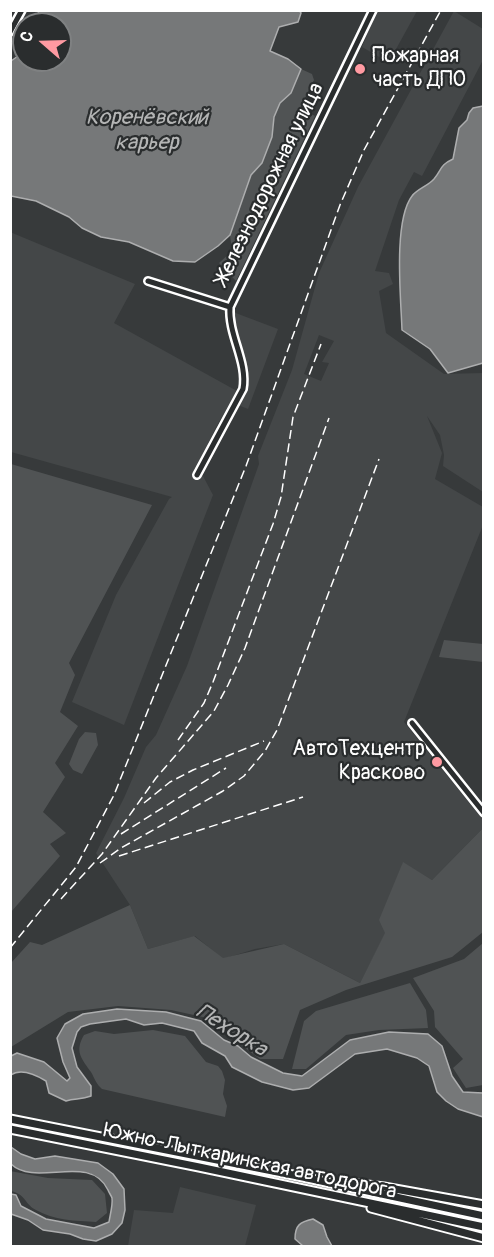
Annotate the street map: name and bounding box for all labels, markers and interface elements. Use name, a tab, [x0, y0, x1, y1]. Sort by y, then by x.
north arrow	[12, 12, 72, 72]
text: С	[16, 28, 38, 45]
place label: Пожарная часть ДПО	[372, 44, 466, 94]
marker: Пожарная часть ДПО	[353, 62, 367, 76]
street label: Железнодорожная улица	[210, 79, 330, 289]
water label: Коренёвский карьер	[86, 105, 208, 156]
place label: АвтоТехцентр Красково	[292, 737, 425, 787]
marker: АвтоТехцентр Красково	[430, 755, 444, 769]
water label: Пехорка	[191, 999, 271, 1063]
street label: Южно-Лыткаринская автодорога	[101, 1119, 399, 1205]

